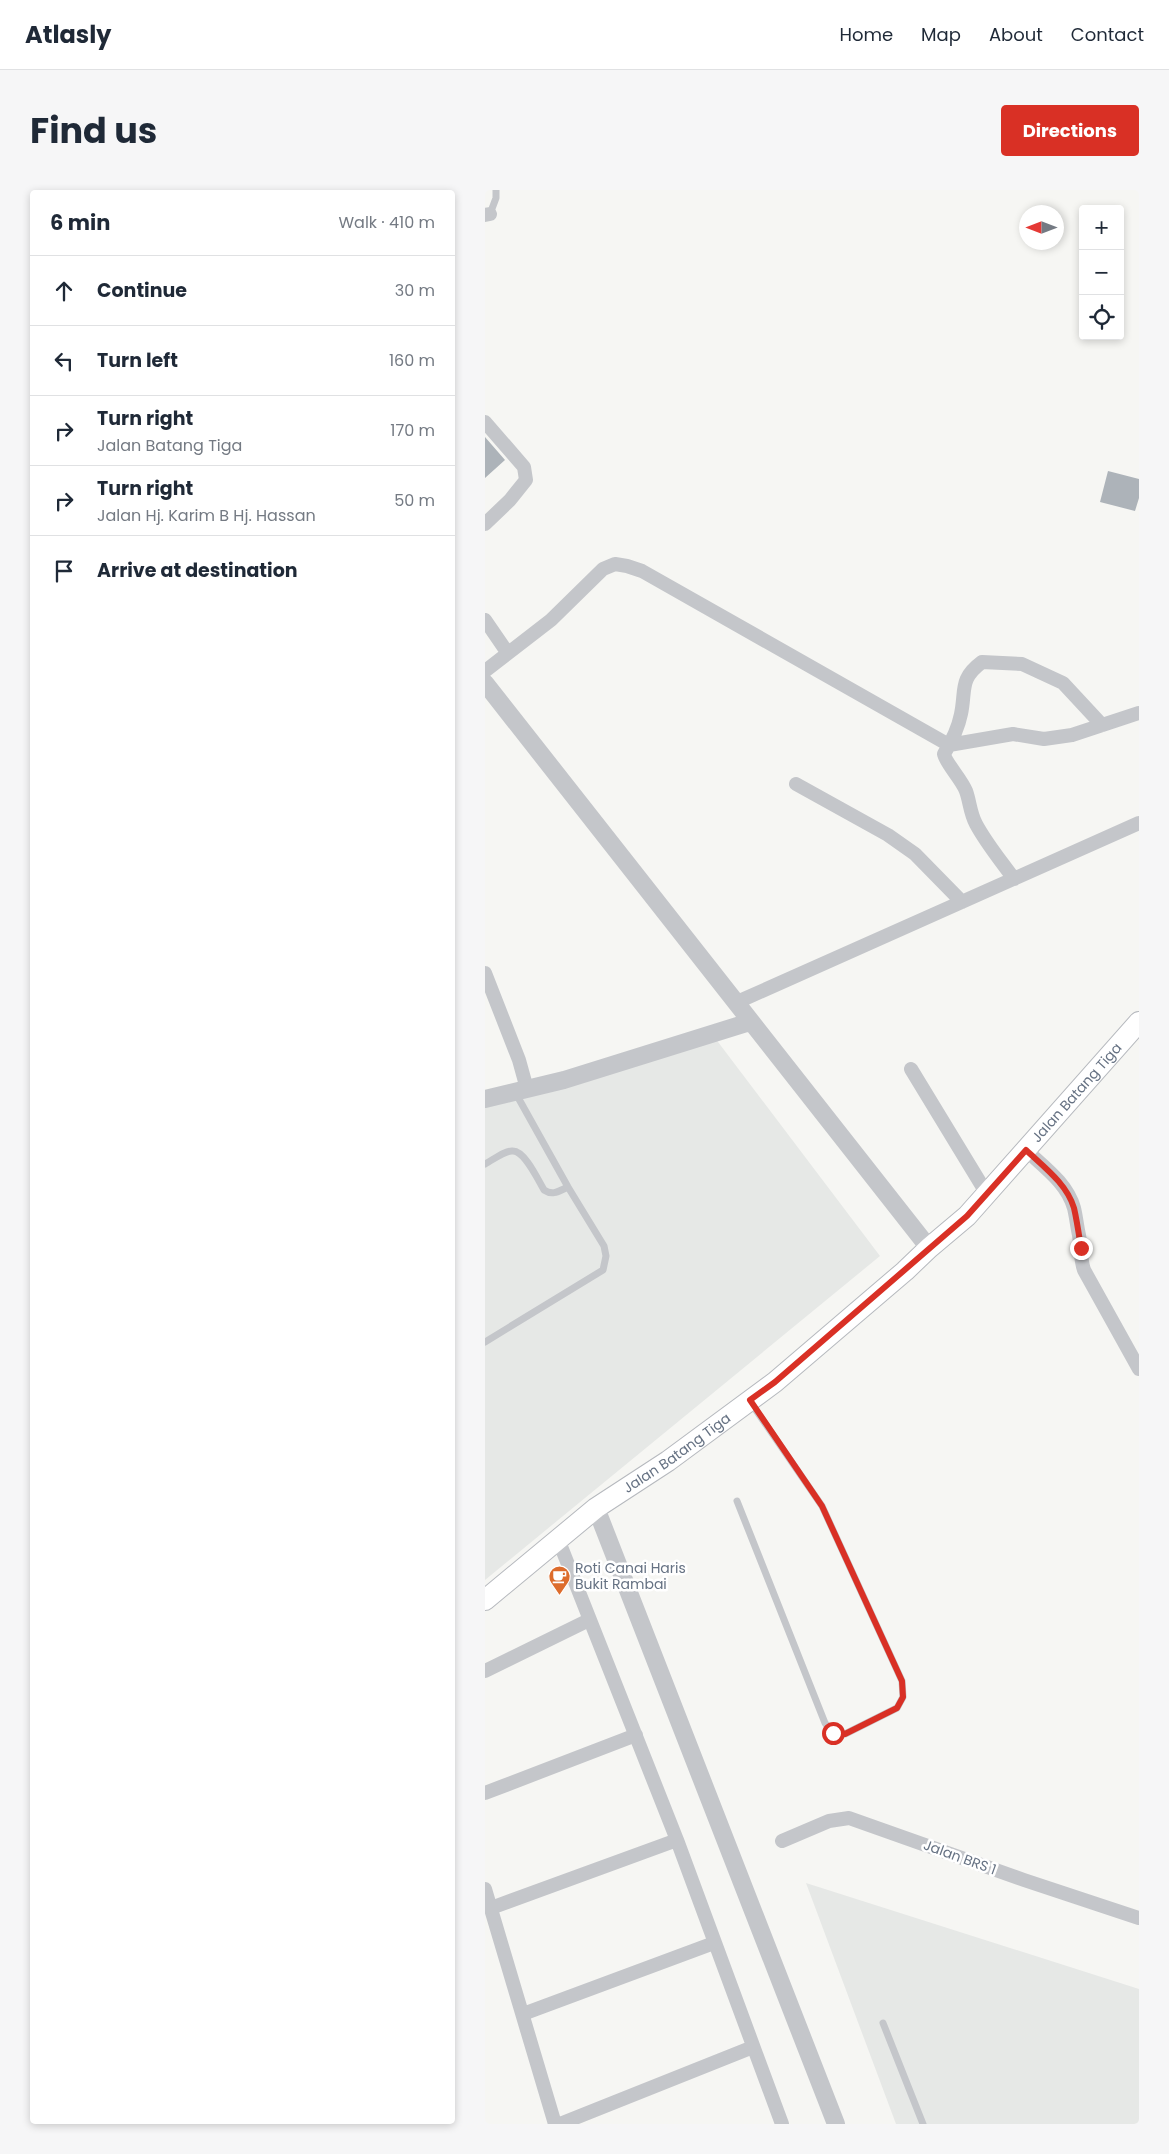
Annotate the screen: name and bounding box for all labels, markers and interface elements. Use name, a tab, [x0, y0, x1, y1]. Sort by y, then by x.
text: Atlasly	[25, 18, 111, 51]
text: Home	[839, 22, 893, 47]
text: Map	[921, 22, 961, 47]
text: About	[989, 22, 1043, 47]
text: Contact	[1071, 22, 1144, 47]
button: Directions	[1001, 105, 1139, 156]
text: Find us	[30, 106, 157, 155]
north arrow	[1019, 205, 1064, 250]
map controls	[1079, 205, 1124, 340]
button: +	[1079, 205, 1124, 250]
text: 6 min	[50, 208, 110, 237]
text: Walk · 410 m	[338, 211, 435, 234]
button: −	[1079, 250, 1124, 295]
icon: ahead	[50, 277, 78, 305]
text: Continue	[97, 277, 187, 304]
text: 30 m	[395, 279, 435, 302]
button: locate	[1079, 295, 1124, 340]
icon: left	[50, 347, 78, 375]
text: Turn left	[97, 347, 178, 374]
text: 160 m	[389, 349, 435, 372]
text: Turn right	[97, 405, 193, 432]
icon: right	[50, 417, 78, 445]
text: 170 m	[390, 419, 435, 442]
text: Jalan Batang Tiga	[97, 434, 242, 457]
text: Turn right	[97, 475, 193, 502]
icon: right	[50, 487, 78, 515]
text: 50 m	[394, 489, 435, 512]
text: Jalan Hj. Karim B Hj. Hassan	[97, 504, 316, 527]
icon: arrive	[50, 557, 78, 585]
text: Arrive at destination	[97, 557, 298, 584]
street label: Jalan Batang Tiga	[1027, 1038, 1126, 1147]
route end	[1070, 1237, 1093, 1260]
street label: Jalan Batang Tiga	[619, 1408, 735, 1498]
place label: Roti Canai Haris Bukit Rambai	[575, 1558, 686, 1594]
cafe icon: Roti Canai Haris Bukit Rambai	[547, 1564, 571, 1595]
route start	[822, 1722, 845, 1745]
street label: Jalan BRS 1	[921, 1835, 999, 1879]

